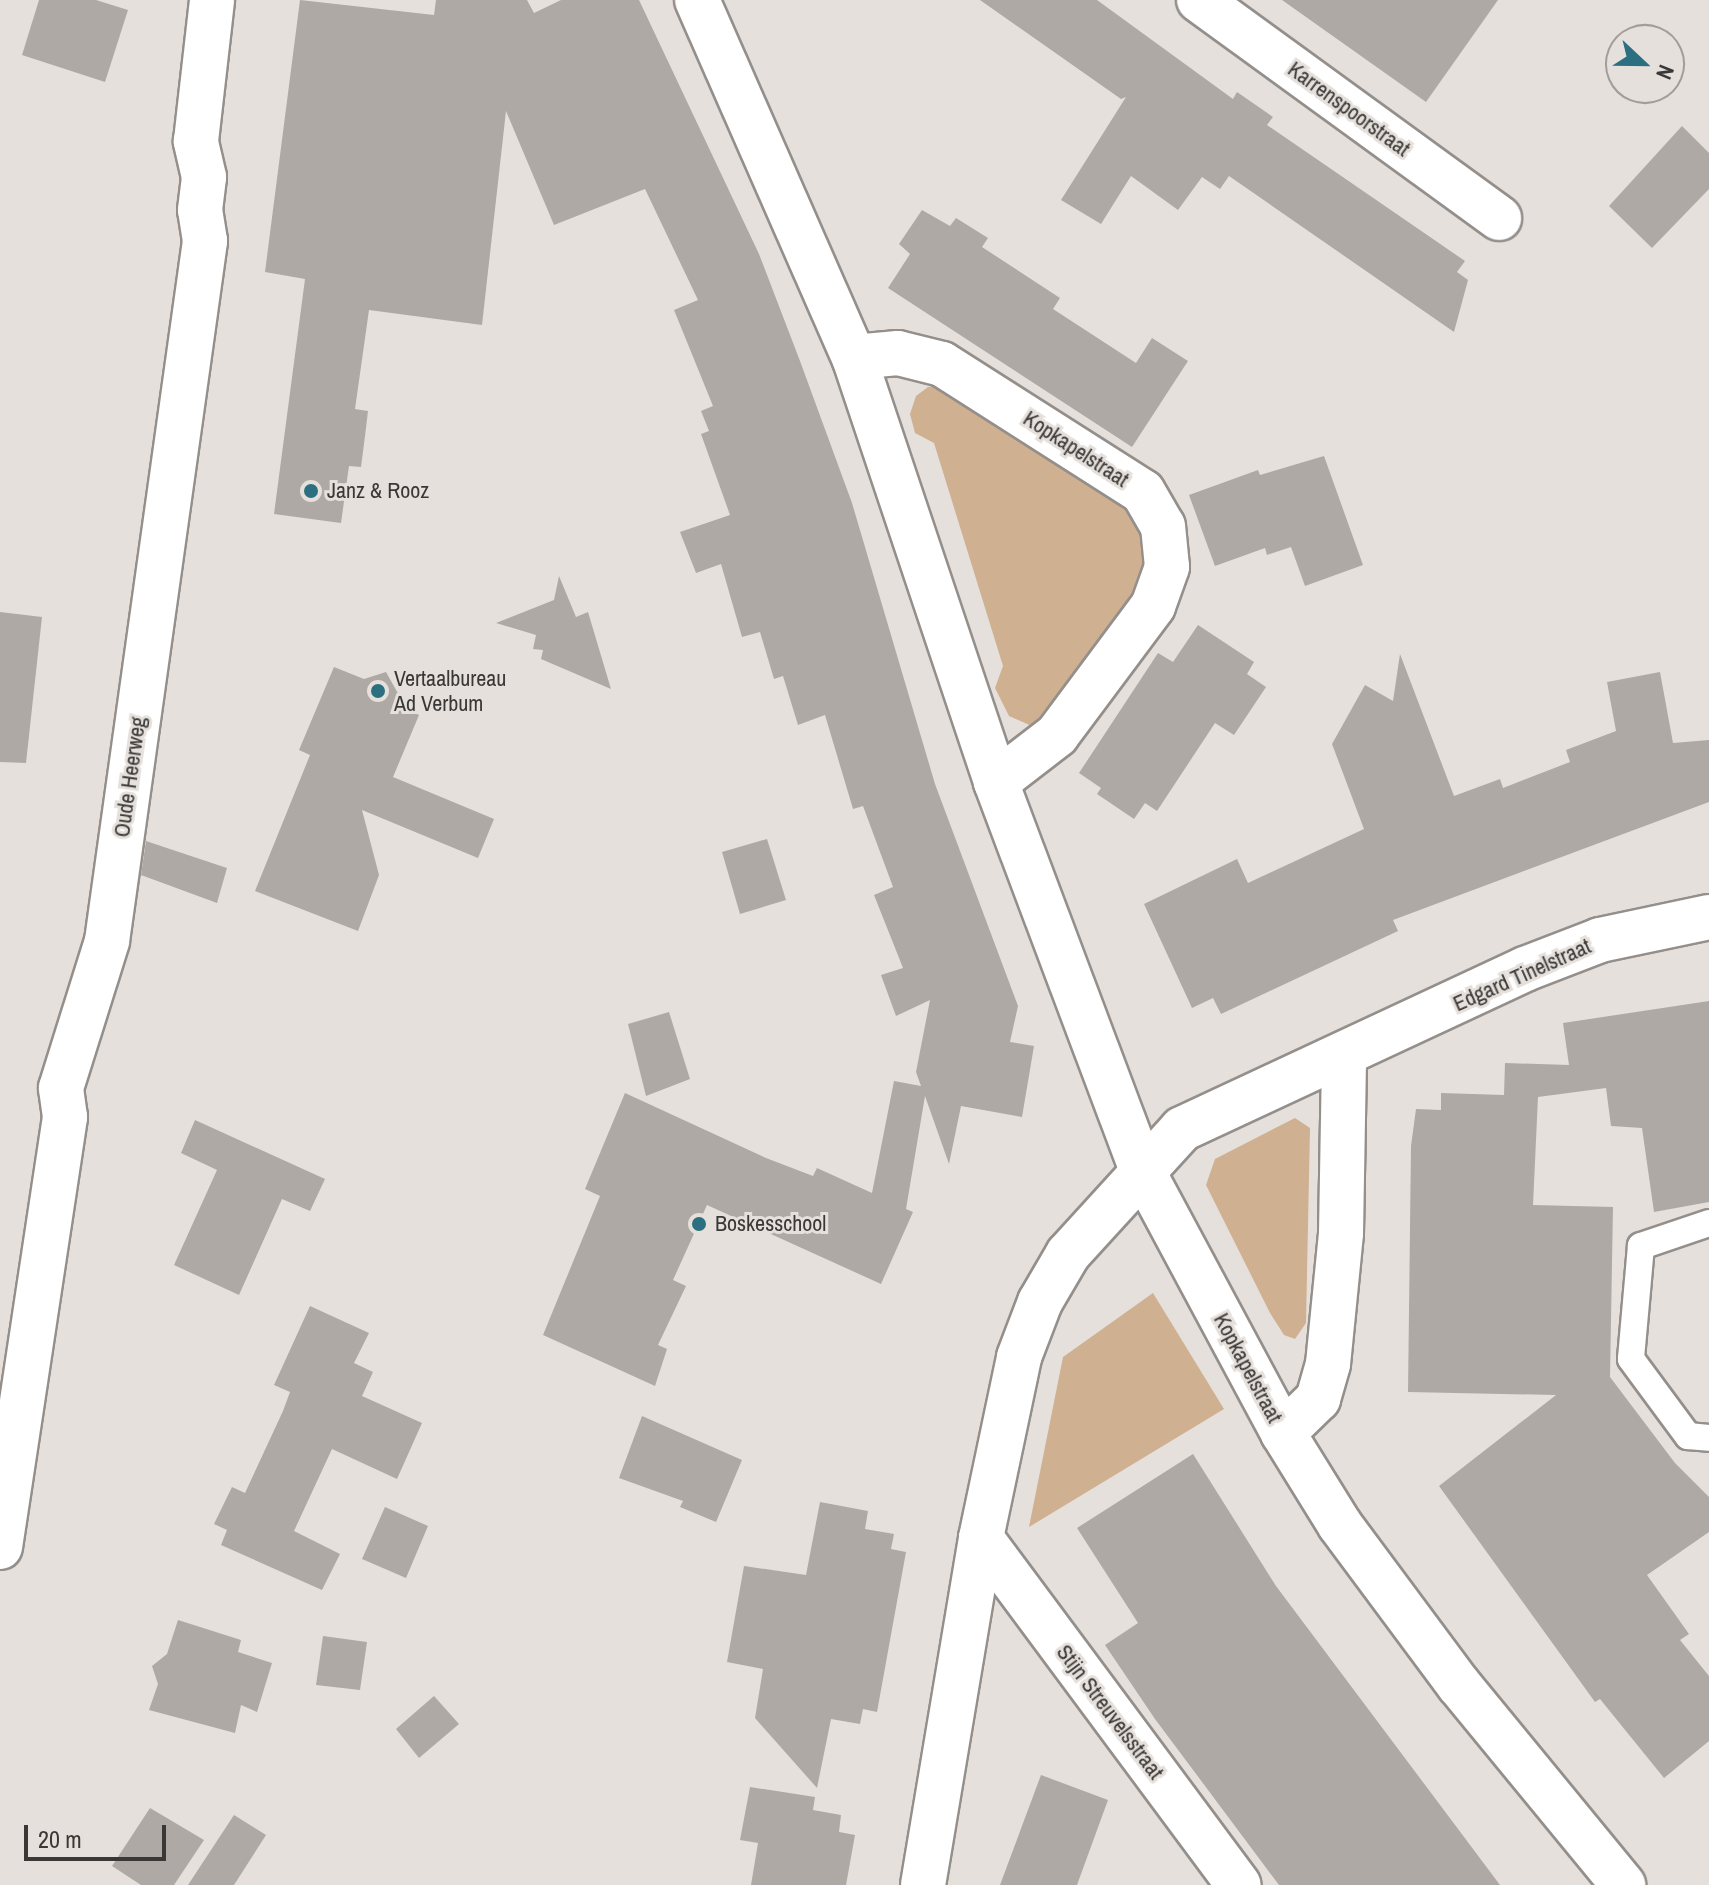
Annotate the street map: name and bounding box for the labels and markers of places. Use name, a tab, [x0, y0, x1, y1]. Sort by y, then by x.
place label: Janz & Rooz	[327, 478, 429, 504]
marker: Janz & Rooz	[302, 482, 320, 500]
place label: Vertaalbureau Ad Verbum	[394, 665, 506, 716]
marker: Vertaalbureau Ad Verbum	[369, 682, 387, 700]
place label: Boskesschool	[715, 1211, 826, 1237]
marker: Boskesschool	[690, 1215, 708, 1233]

